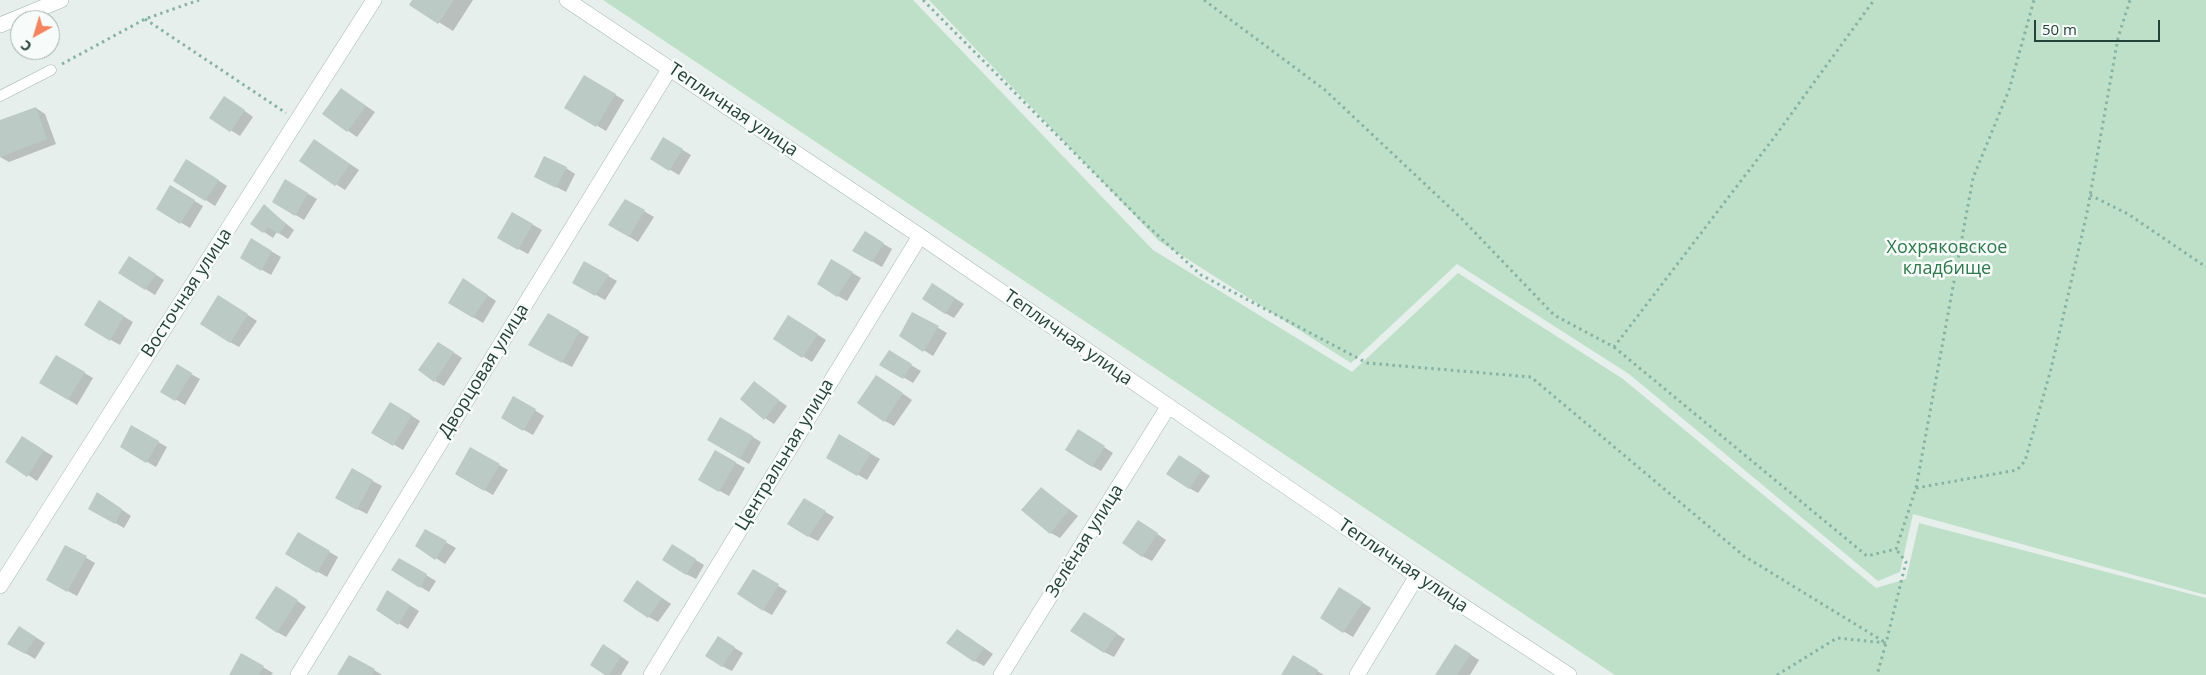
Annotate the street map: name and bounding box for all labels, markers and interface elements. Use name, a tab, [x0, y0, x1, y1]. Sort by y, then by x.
north arrow	[10, 10, 60, 60]
scale bar	[2036, 10, 2162, 42]
text: 50 m	[2042, 19, 2077, 39]
text: С	[16, 36, 35, 56]
street label: Тепличная улица	[664, 59, 802, 161]
street label: Восточная улица	[137, 224, 237, 362]
park label: Хохряковское кладбище	[1887, 237, 2007, 280]
street label: Тепличная улица	[1000, 286, 1136, 390]
street label: Дворцовая улица	[434, 300, 534, 442]
street label: Центральная улица	[731, 375, 839, 535]
street label: Зелёная улица	[1042, 481, 1128, 601]
street label: Тепличная улица	[1334, 515, 1472, 617]

